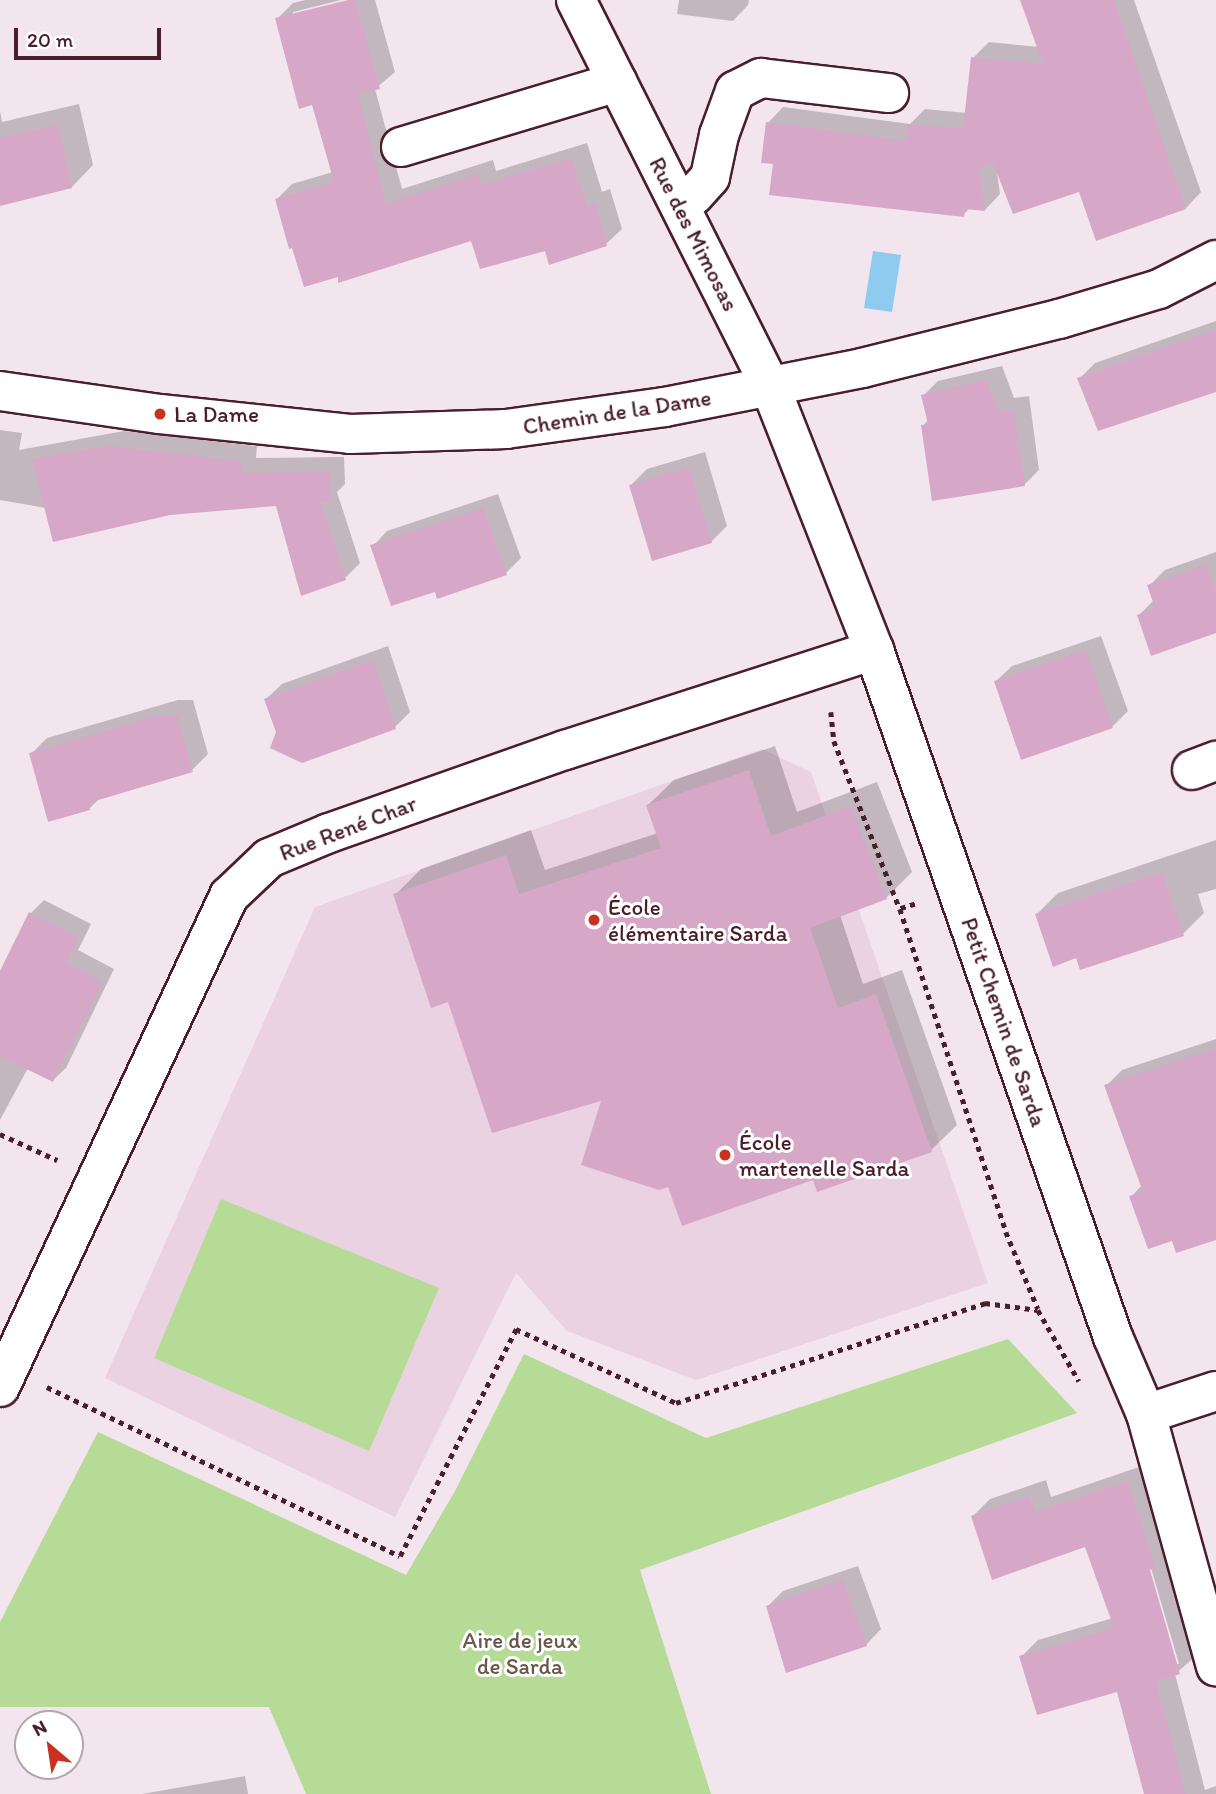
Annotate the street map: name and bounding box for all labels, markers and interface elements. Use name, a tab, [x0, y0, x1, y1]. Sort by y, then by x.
scale bar	[18, 14, 164, 58]
text: 20 m	[27, 27, 73, 52]
street label: Rue des Mimosas	[643, 152, 745, 316]
street label: Chemin de la Dame	[521, 383, 713, 441]
place label: La Dame	[174, 400, 260, 428]
marker: La Dame	[152, 406, 168, 422]
street label: Rue René Char	[276, 789, 420, 867]
place label: École élémentaire Sarda	[608, 893, 787, 947]
marker: École élémentaire Sarda	[586, 912, 602, 928]
street label: Petit Chemin de Sarda	[955, 914, 1053, 1130]
place label: École martenelle Sarda	[739, 1128, 909, 1182]
marker: École martenelle Sarda	[717, 1147, 733, 1163]
park label: Aire de jeux de Sarda	[463, 1626, 577, 1680]
north arrow	[14, 1710, 84, 1780]
text: N	[28, 1715, 51, 1741]

